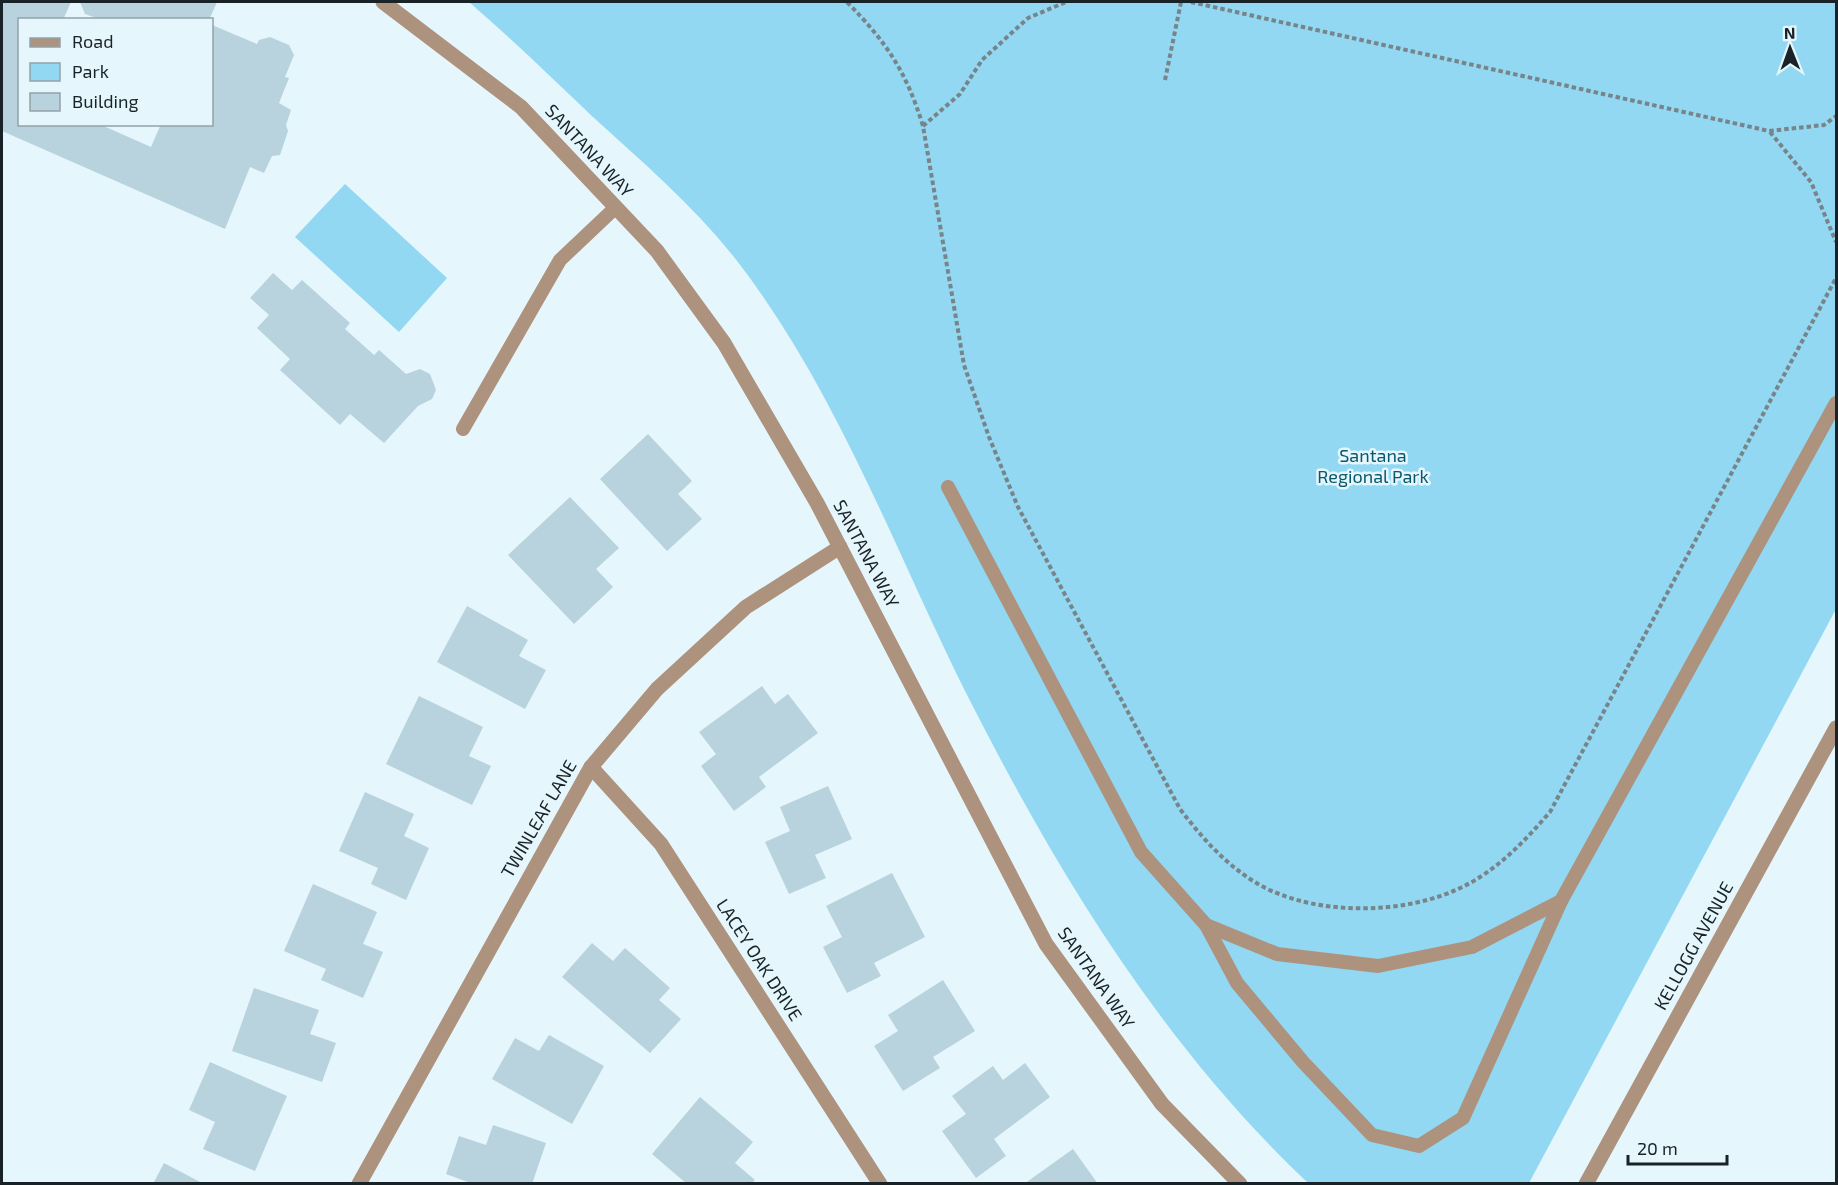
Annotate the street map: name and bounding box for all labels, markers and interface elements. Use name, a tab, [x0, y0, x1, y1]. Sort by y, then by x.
legend	[18, 18, 213, 126]
north arrow	[1760, 18, 1820, 78]
text: N	[1784, 23, 1796, 42]
text: Road	[72, 30, 113, 52]
text: Park	[72, 60, 109, 82]
text: Building	[72, 90, 139, 112]
street label: SANTANA WAY	[541, 99, 639, 202]
park label: Santana Regional Park	[1317, 444, 1429, 487]
street label: SANTANA WAY	[829, 496, 905, 612]
street label: TWINLEAF LANE	[496, 756, 581, 881]
street label: KELLOGG AVENUE	[1649, 877, 1738, 1014]
street label: LACEY OAK DRIVE	[712, 894, 807, 1025]
street label: SANTANA WAY	[1054, 922, 1140, 1033]
scale bar	[1628, 1128, 1727, 1166]
text: 20 m	[1637, 1137, 1678, 1159]

